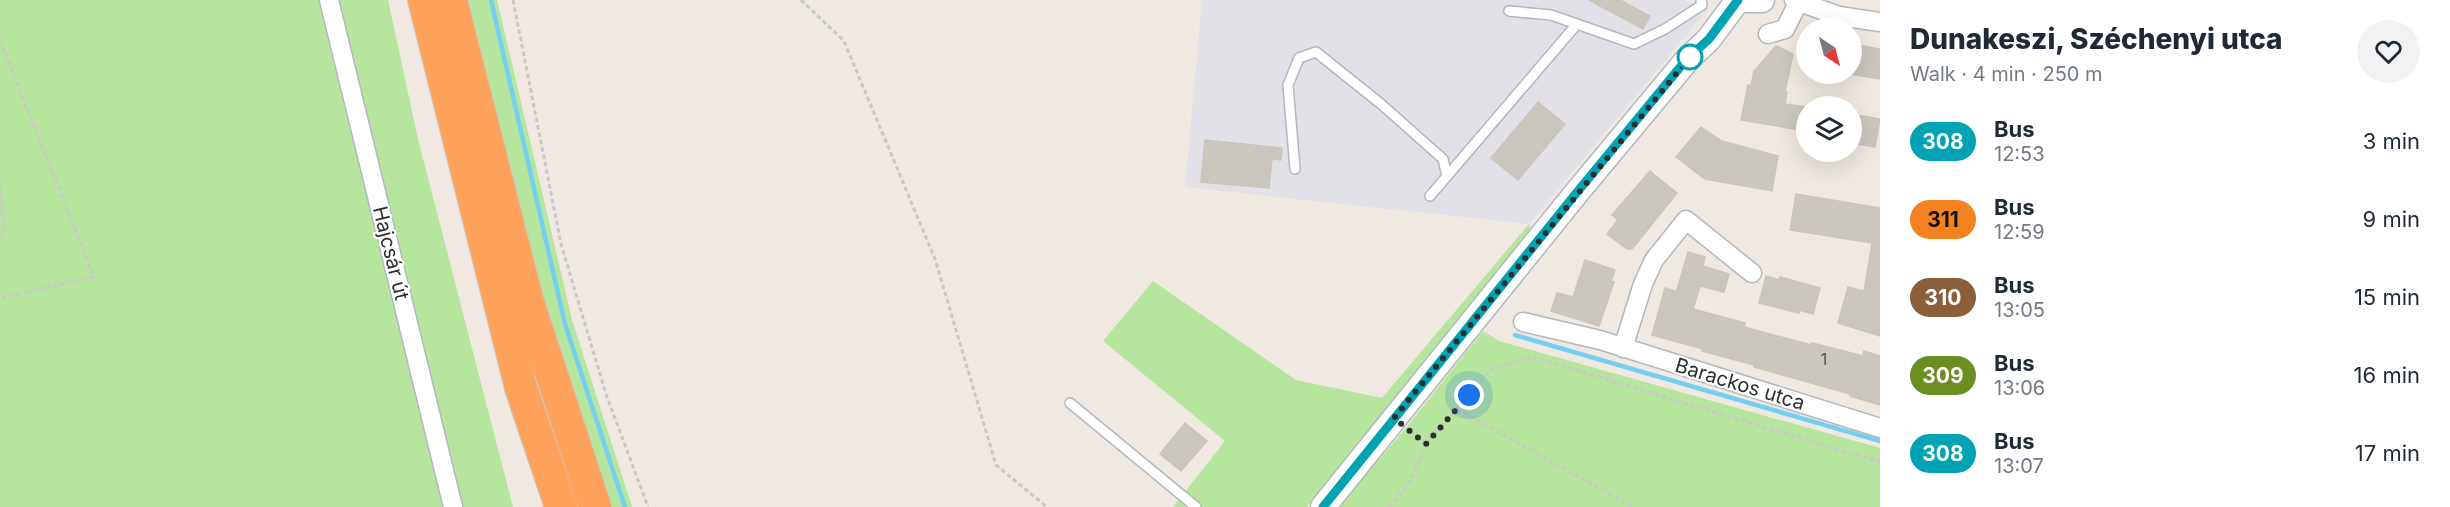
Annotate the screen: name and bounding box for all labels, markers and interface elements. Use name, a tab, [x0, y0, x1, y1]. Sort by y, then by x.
north arrow	[1796, 18, 1862, 84]
map controls	[1796, 18, 1862, 162]
button: heart	[2357, 20, 2420, 83]
text: Dunakeszi, Széchenyi utca	[1910, 22, 2283, 56]
unlabelled marker	[1677, 44, 1703, 70]
text: Walk · 4 min · 250 m	[1910, 62, 2103, 86]
button: layers	[1796, 96, 1862, 162]
text: Bus	[1994, 116, 2035, 142]
text: 3 min	[2363, 128, 2420, 154]
text: 308	[1922, 129, 1964, 154]
text: 12:53	[1994, 142, 2045, 166]
text: Bus	[1994, 194, 2035, 220]
street label: Hajcsár út	[368, 204, 414, 303]
text: 9 min	[2363, 206, 2420, 232]
text: 311	[1927, 207, 1959, 232]
text: 12:59	[1994, 220, 2045, 244]
text: Bus	[1994, 272, 2035, 298]
text: 15 min	[2354, 284, 2420, 310]
text: 310	[1925, 285, 1961, 310]
text: 13:05	[1994, 298, 2045, 322]
house number: 1	[1821, 349, 1827, 369]
text: Bus	[1994, 350, 2035, 376]
street label: Barackos utca	[1672, 353, 1808, 415]
text: 16 min	[2354, 362, 2420, 388]
text: 309	[1922, 363, 1964, 388]
text: 13:06	[1994, 376, 2045, 400]
your location	[1454, 380, 1484, 410]
text: Bus	[1994, 428, 2035, 454]
text: 17 min	[2355, 440, 2420, 466]
text: 308	[1922, 441, 1964, 466]
text: 13:07	[1994, 454, 2044, 478]

